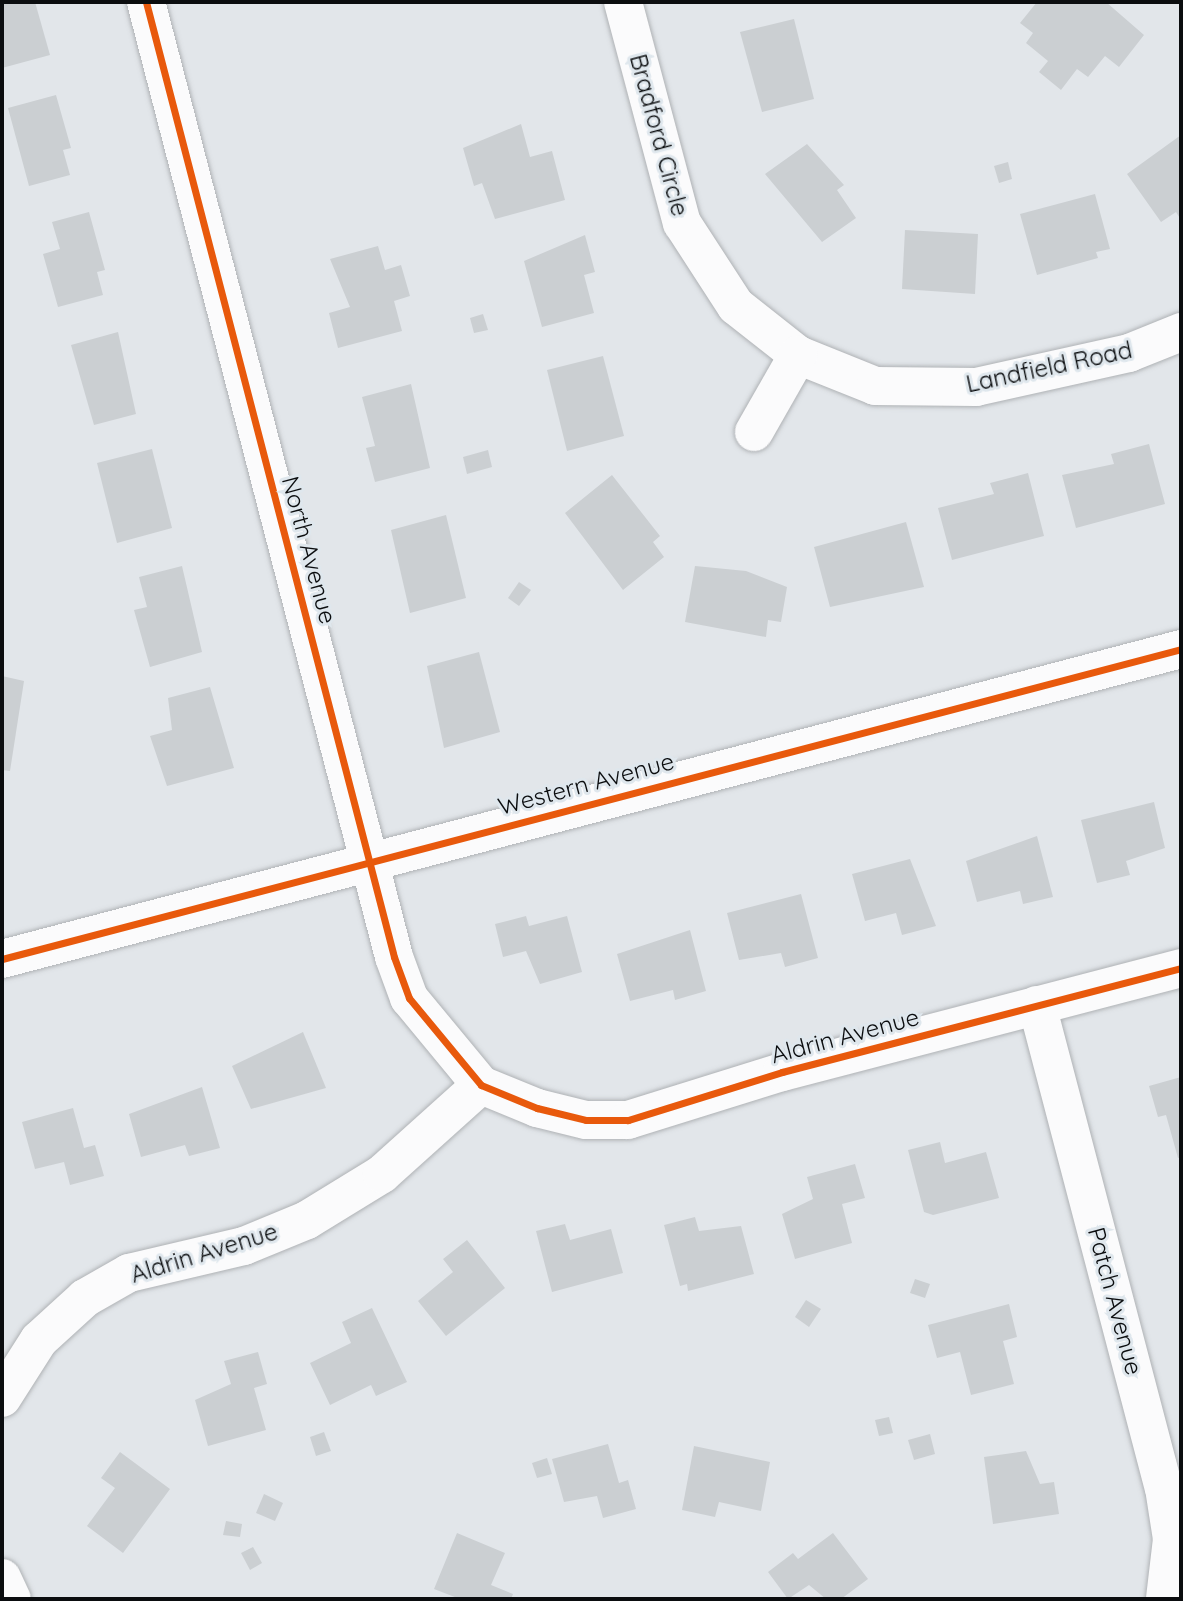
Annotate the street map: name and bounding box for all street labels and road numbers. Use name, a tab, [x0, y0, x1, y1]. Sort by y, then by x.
street label: Bradford Circle	[624, 51, 694, 219]
street label: Landfield Road	[963, 335, 1135, 399]
street label: North Avenue	[275, 473, 343, 627]
street label: Western Avenue	[495, 747, 677, 821]
street label: Aldrin Avenue	[768, 1002, 922, 1070]
street label: Aldrin Avenue	[127, 1217, 281, 1289]
street label: Patch Avenue	[1081, 1224, 1149, 1378]

